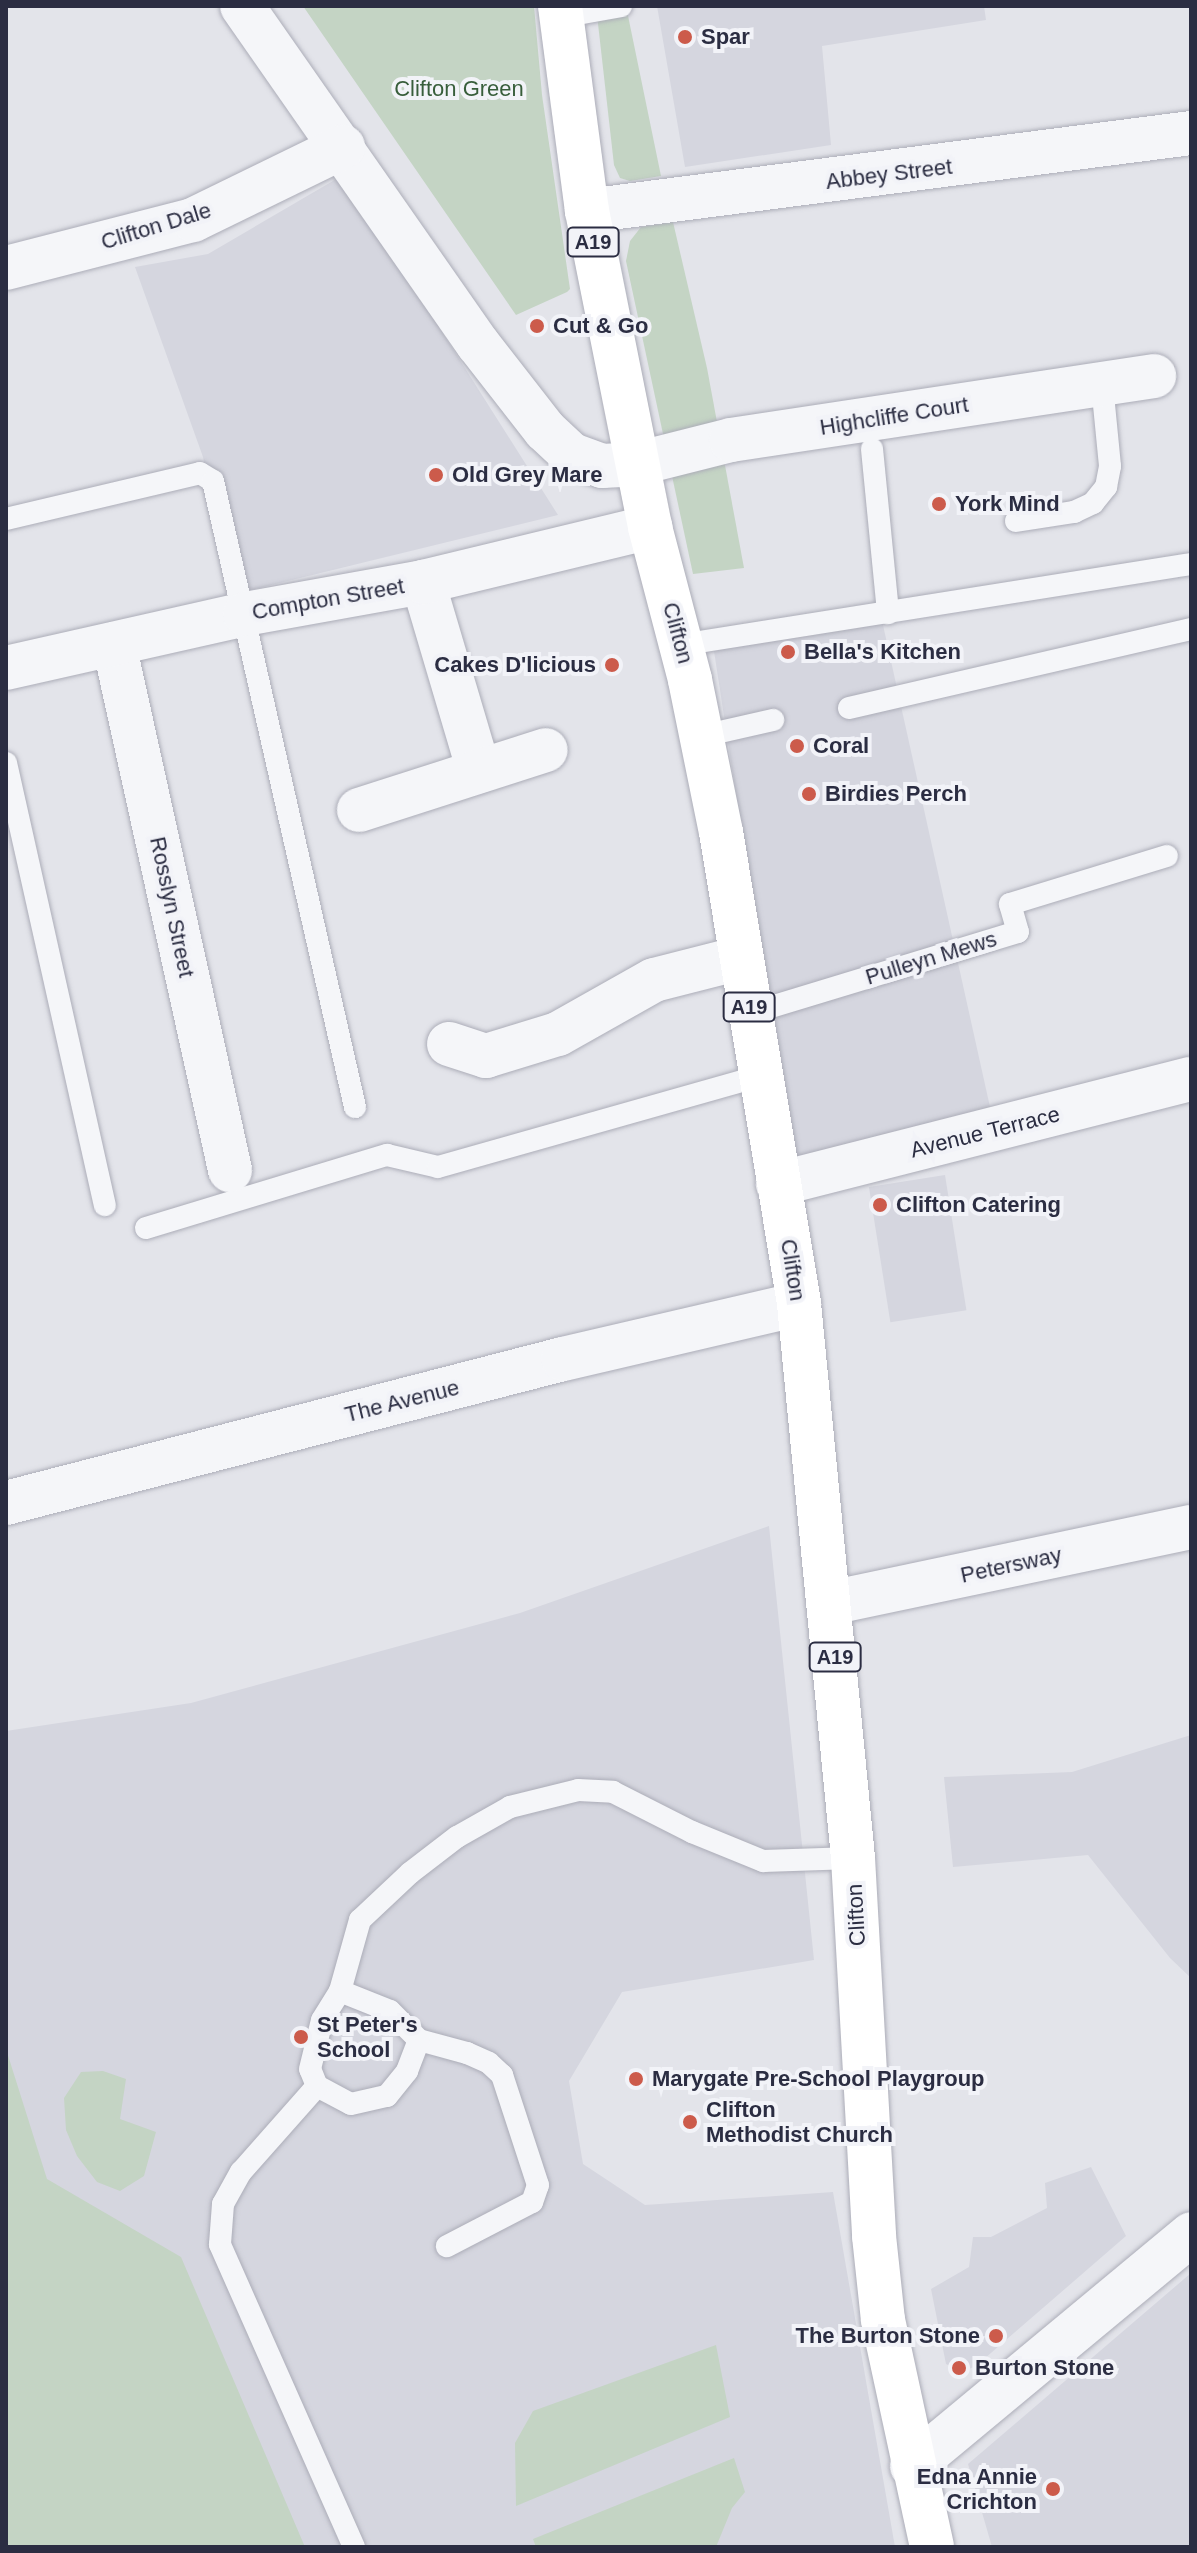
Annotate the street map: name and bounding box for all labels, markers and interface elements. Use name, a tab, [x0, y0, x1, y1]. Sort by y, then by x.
place label: Spar	[701, 24, 750, 50]
marker: Spar	[676, 28, 694, 46]
park label: Clifton Green	[394, 76, 524, 102]
street label: Abbey Street	[824, 153, 954, 195]
street label: Clifton Dale	[98, 197, 214, 255]
road number: A19	[565, 226, 621, 258]
place label: Cut & Go	[553, 313, 648, 339]
marker: Cut & Go	[528, 317, 546, 335]
street label: Highcliffe Court	[818, 391, 970, 441]
place label: Old Grey Mare	[452, 462, 602, 488]
marker: Old Grey Mare	[427, 466, 445, 484]
place label: York Mind	[955, 491, 1060, 517]
marker: York Mind	[930, 495, 948, 513]
street label: Compton Street	[250, 573, 406, 625]
street label: Clifton	[657, 599, 699, 667]
place label: Bella's Kitchen	[804, 639, 961, 665]
marker: Bella's Kitchen	[779, 643, 797, 661]
place label: Cakes D'licious	[434, 652, 596, 678]
marker: Cakes D'licious	[603, 656, 621, 674]
place label: Coral	[813, 733, 869, 759]
marker: Coral	[788, 737, 806, 755]
place label: Birdies Perch	[825, 781, 967, 807]
marker: Birdies Perch	[800, 785, 818, 803]
street label: Rosslyn Street	[144, 834, 200, 980]
street label: Pulleyn Mews	[862, 926, 1000, 990]
road number: A19	[721, 991, 777, 1023]
street label: Avenue Terrace	[907, 1101, 1063, 1163]
place label: Clifton Catering	[896, 1192, 1061, 1218]
marker: Clifton Catering	[871, 1196, 889, 1214]
street label: Clifton	[775, 1237, 811, 1303]
street label: The Avenue	[341, 1374, 463, 1428]
street label: Petersway	[958, 1541, 1064, 1589]
road number: A19	[807, 1641, 863, 1673]
street label: Clifton	[841, 1883, 871, 1947]
place label: St Peter's School	[317, 2011, 418, 2062]
marker: St Peter's School	[292, 2028, 310, 2046]
place label: Marygate Pre-School Playgroup	[652, 2066, 985, 2092]
marker: Marygate Pre-School Playgroup	[627, 2070, 645, 2088]
place label: Clifton Methodist Church	[706, 2096, 893, 2148]
marker: Clifton Methodist Church	[681, 2113, 699, 2131]
place label: The Burton Stone	[795, 2323, 980, 2349]
marker: The Burton Stone	[987, 2327, 1005, 2345]
place label: Burton Stone	[975, 2355, 1114, 2381]
marker: Burton Stone	[950, 2359, 968, 2377]
place label: Edna Annie Crichton	[916, 2463, 1037, 2514]
marker: Edna Annie Crichton	[1044, 2480, 1062, 2498]

